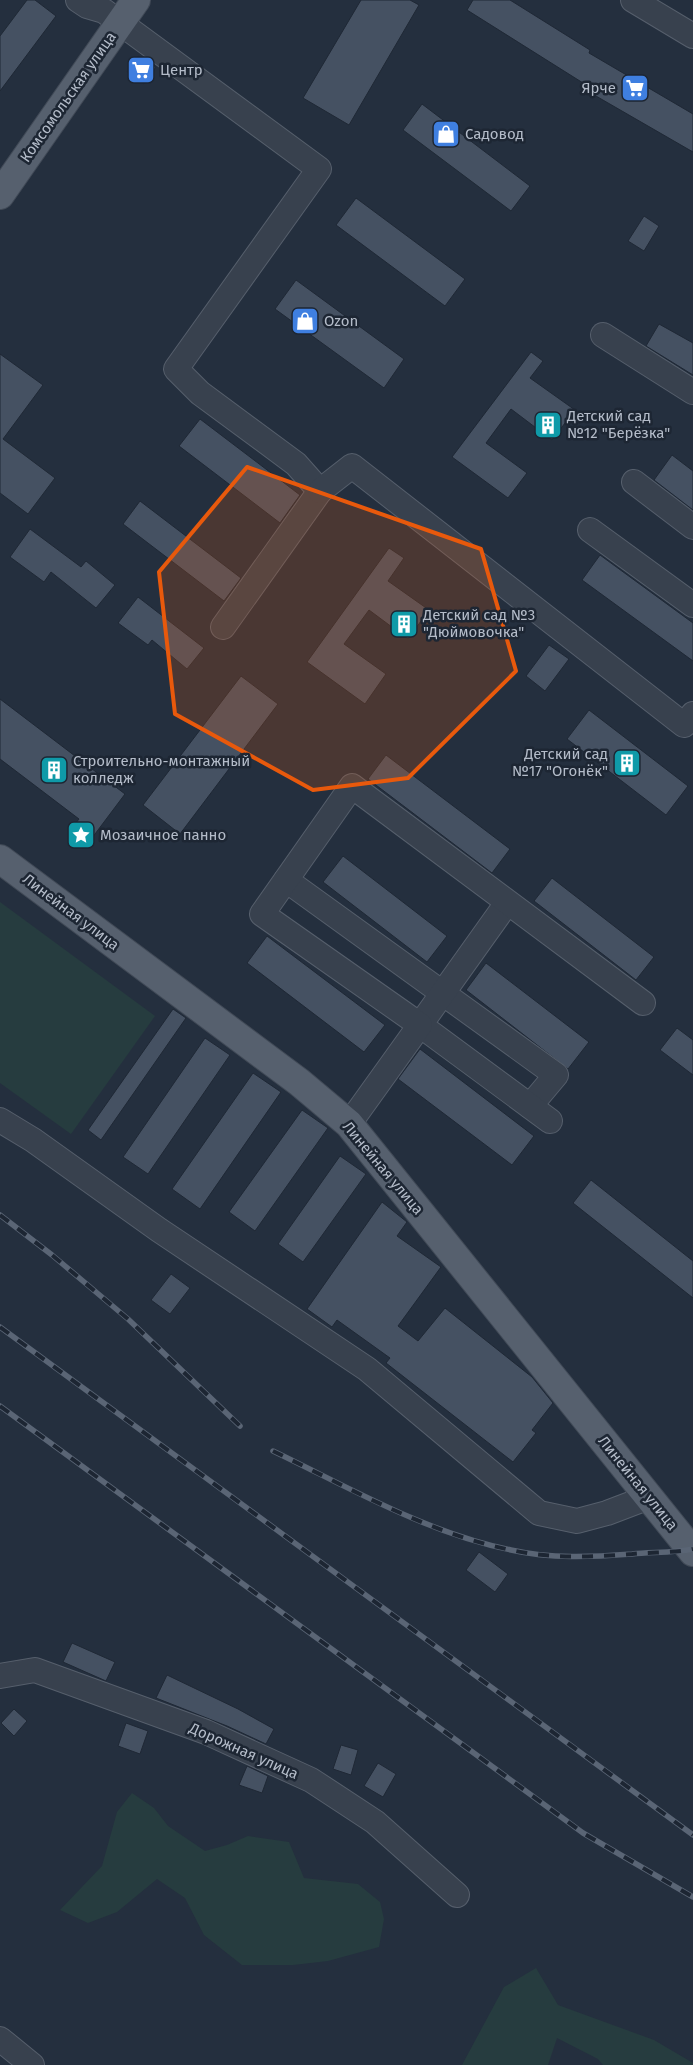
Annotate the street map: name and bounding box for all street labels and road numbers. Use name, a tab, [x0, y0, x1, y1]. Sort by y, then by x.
street label: Комсомольская улица	[16, 28, 120, 166]
street label: Линейная улица	[19, 870, 123, 954]
street label: Линейная улица	[339, 1118, 427, 1218]
street label: Линейная улица	[594, 1432, 682, 1534]
street label: Дорожная улица	[186, 1719, 301, 1783]

